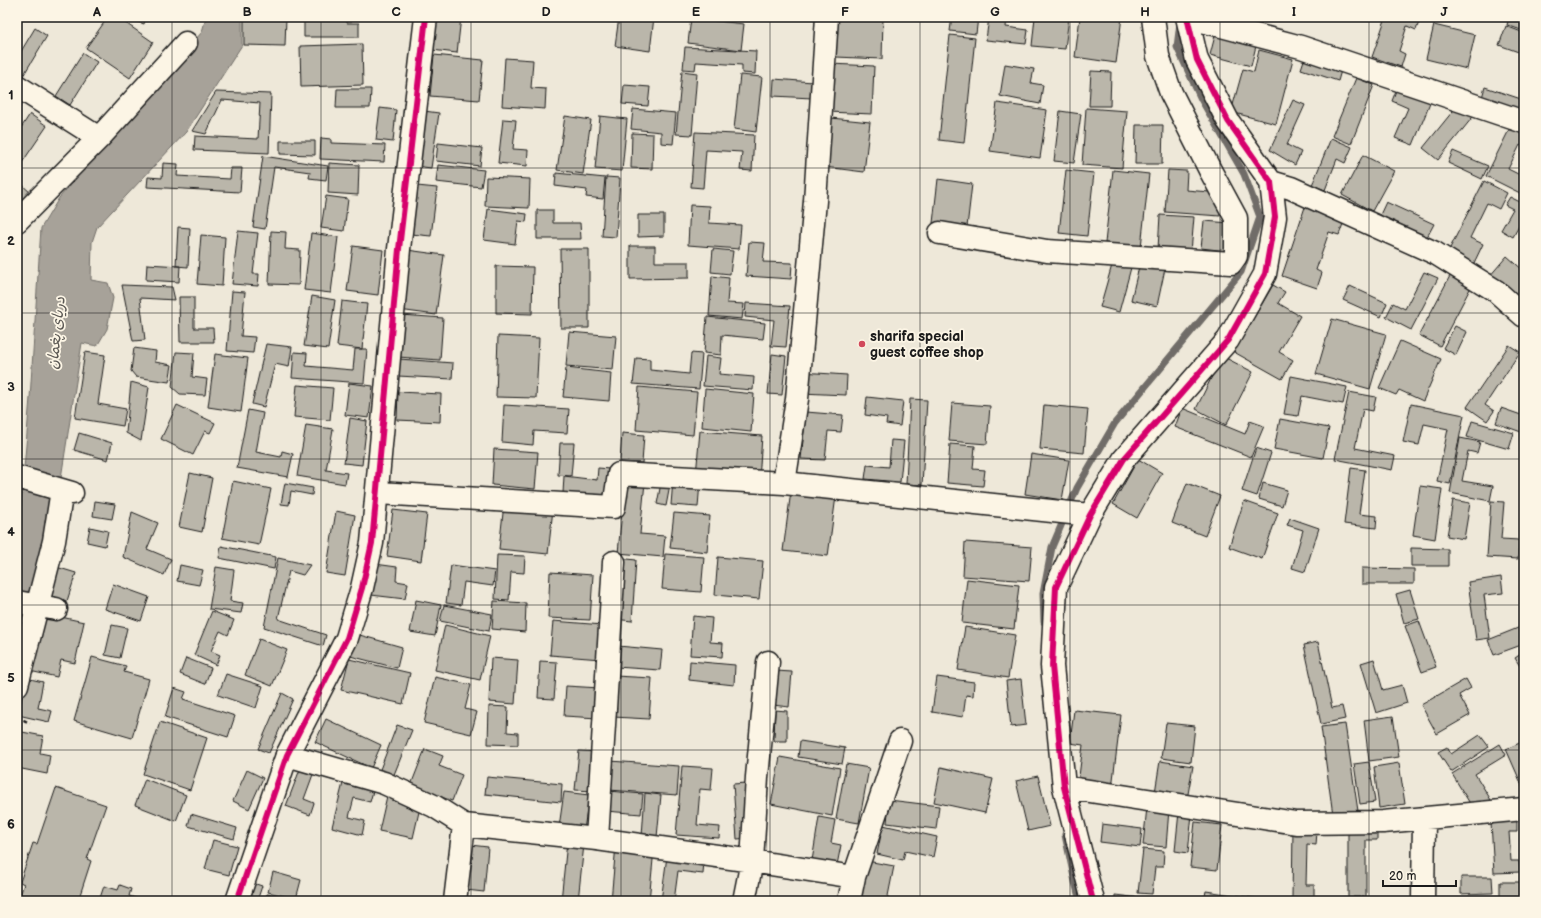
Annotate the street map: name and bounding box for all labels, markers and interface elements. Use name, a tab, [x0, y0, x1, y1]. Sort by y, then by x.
text: A	[92, 4, 101, 20]
text: B	[242, 4, 252, 20]
text: C	[391, 4, 401, 20]
text: D	[541, 4, 551, 20]
text: E	[692, 4, 701, 20]
text: F	[841, 4, 849, 20]
text: G	[990, 4, 1000, 20]
text: H	[1140, 4, 1150, 20]
text: I	[1292, 4, 1296, 20]
text: J	[1440, 4, 1448, 20]
text: 1	[8, 87, 14, 103]
text: 2	[7, 233, 15, 249]
water label: دریای پغمان	[43, 296, 70, 370]
place label: sharifa special guest coffee shop	[870, 328, 984, 361]
marker: sharifa special guest coffee shop	[857, 339, 867, 349]
text: 3	[7, 379, 15, 395]
text: 4	[7, 524, 15, 540]
text: 5	[7, 670, 15, 686]
text: 6	[7, 816, 15, 832]
scale bar	[1383, 862, 1456, 888]
text: 20 m	[1389, 869, 1416, 884]

